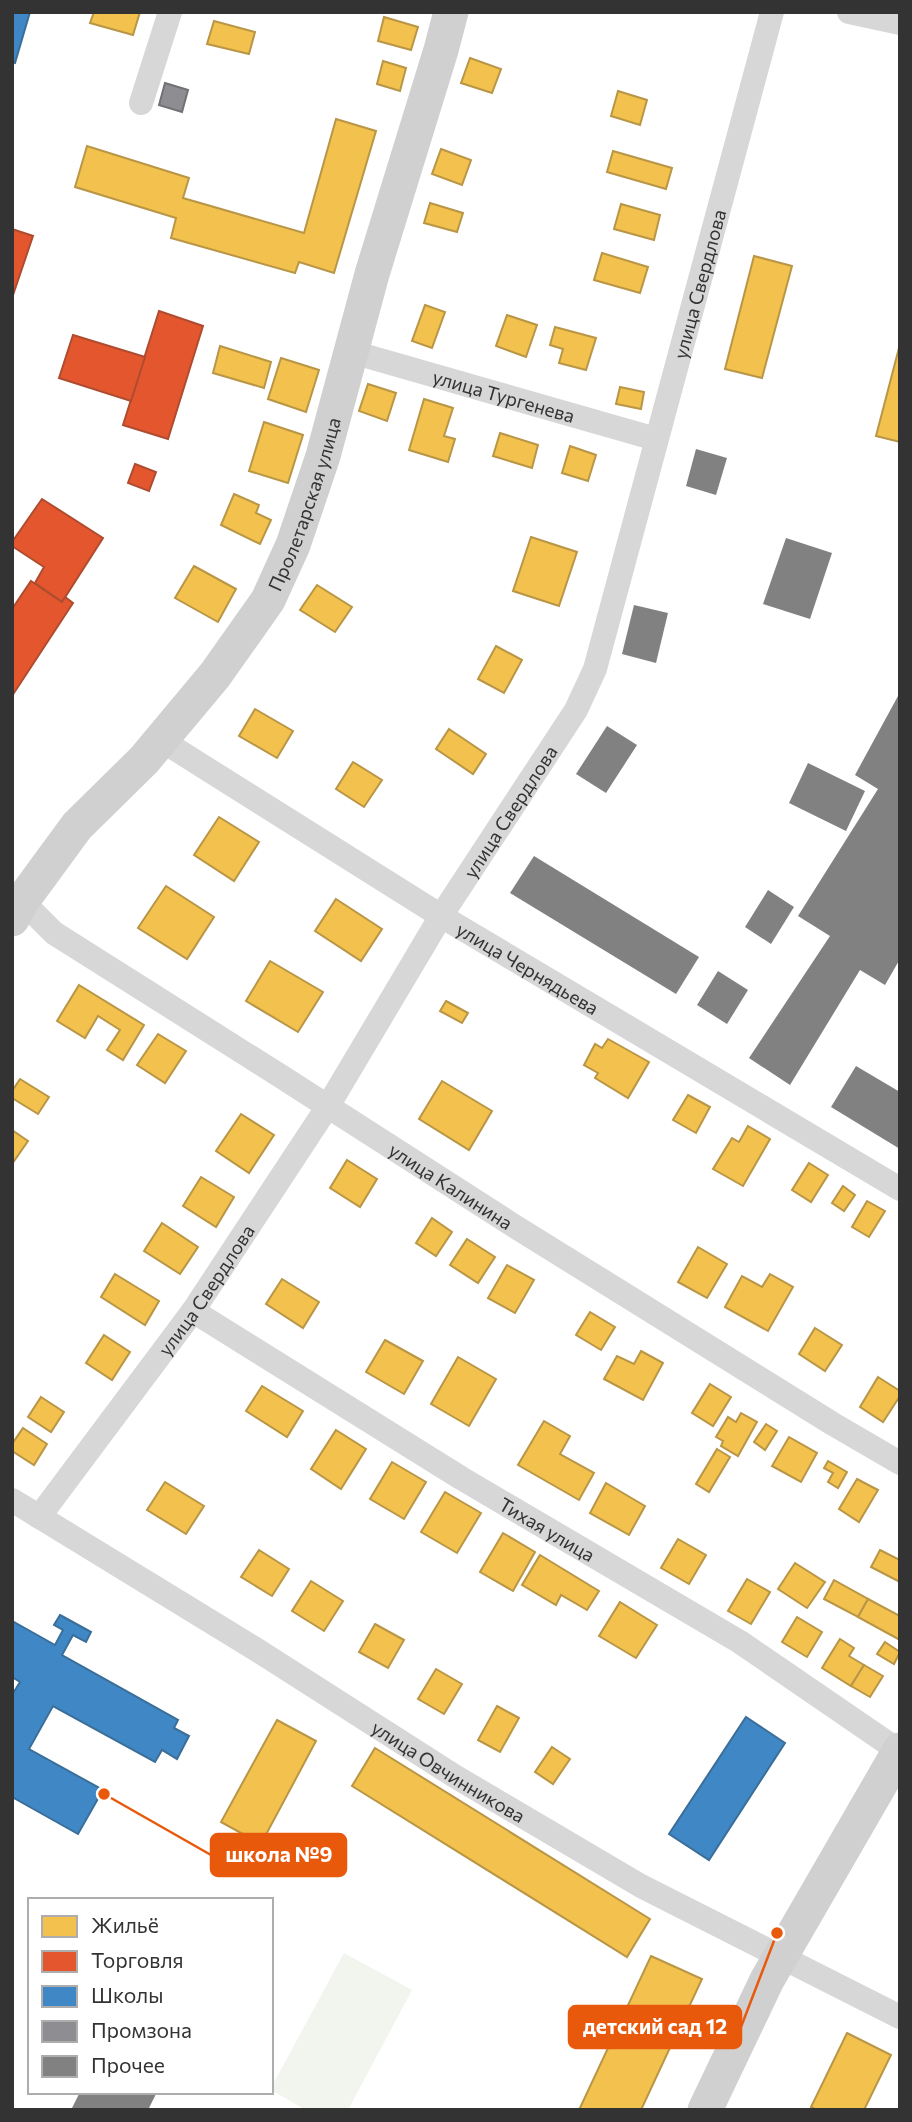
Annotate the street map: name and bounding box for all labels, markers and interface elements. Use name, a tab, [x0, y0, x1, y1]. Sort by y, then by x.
street label: улица Свердлова	[668, 207, 730, 361]
street label: улица Тургенева	[430, 364, 578, 427]
street label: Пролетарская улица	[262, 415, 344, 594]
street label: улица Свердлова	[458, 741, 561, 882]
street label: улица Чернядьева	[453, 917, 603, 1019]
street label: улица Калинина	[385, 1137, 517, 1234]
street label: улица Свердлова	[153, 1220, 259, 1360]
street label: Тихая улица	[495, 1492, 599, 1566]
street label: улица Овчинникова	[368, 1715, 530, 1827]
callout: школа №9	[211, 1834, 346, 1876]
text: школа №9	[226, 1841, 332, 1866]
legend	[28, 1898, 273, 2094]
text: Жильё	[91, 1912, 159, 1937]
text: Торговля	[91, 1947, 184, 1972]
text: Школы	[91, 1982, 163, 2007]
callout: детский сад 12	[569, 2006, 741, 2048]
text: детский сад 12	[583, 2013, 727, 2038]
text: Промзона	[91, 2017, 192, 2042]
text: Прочее	[91, 2052, 165, 2077]

